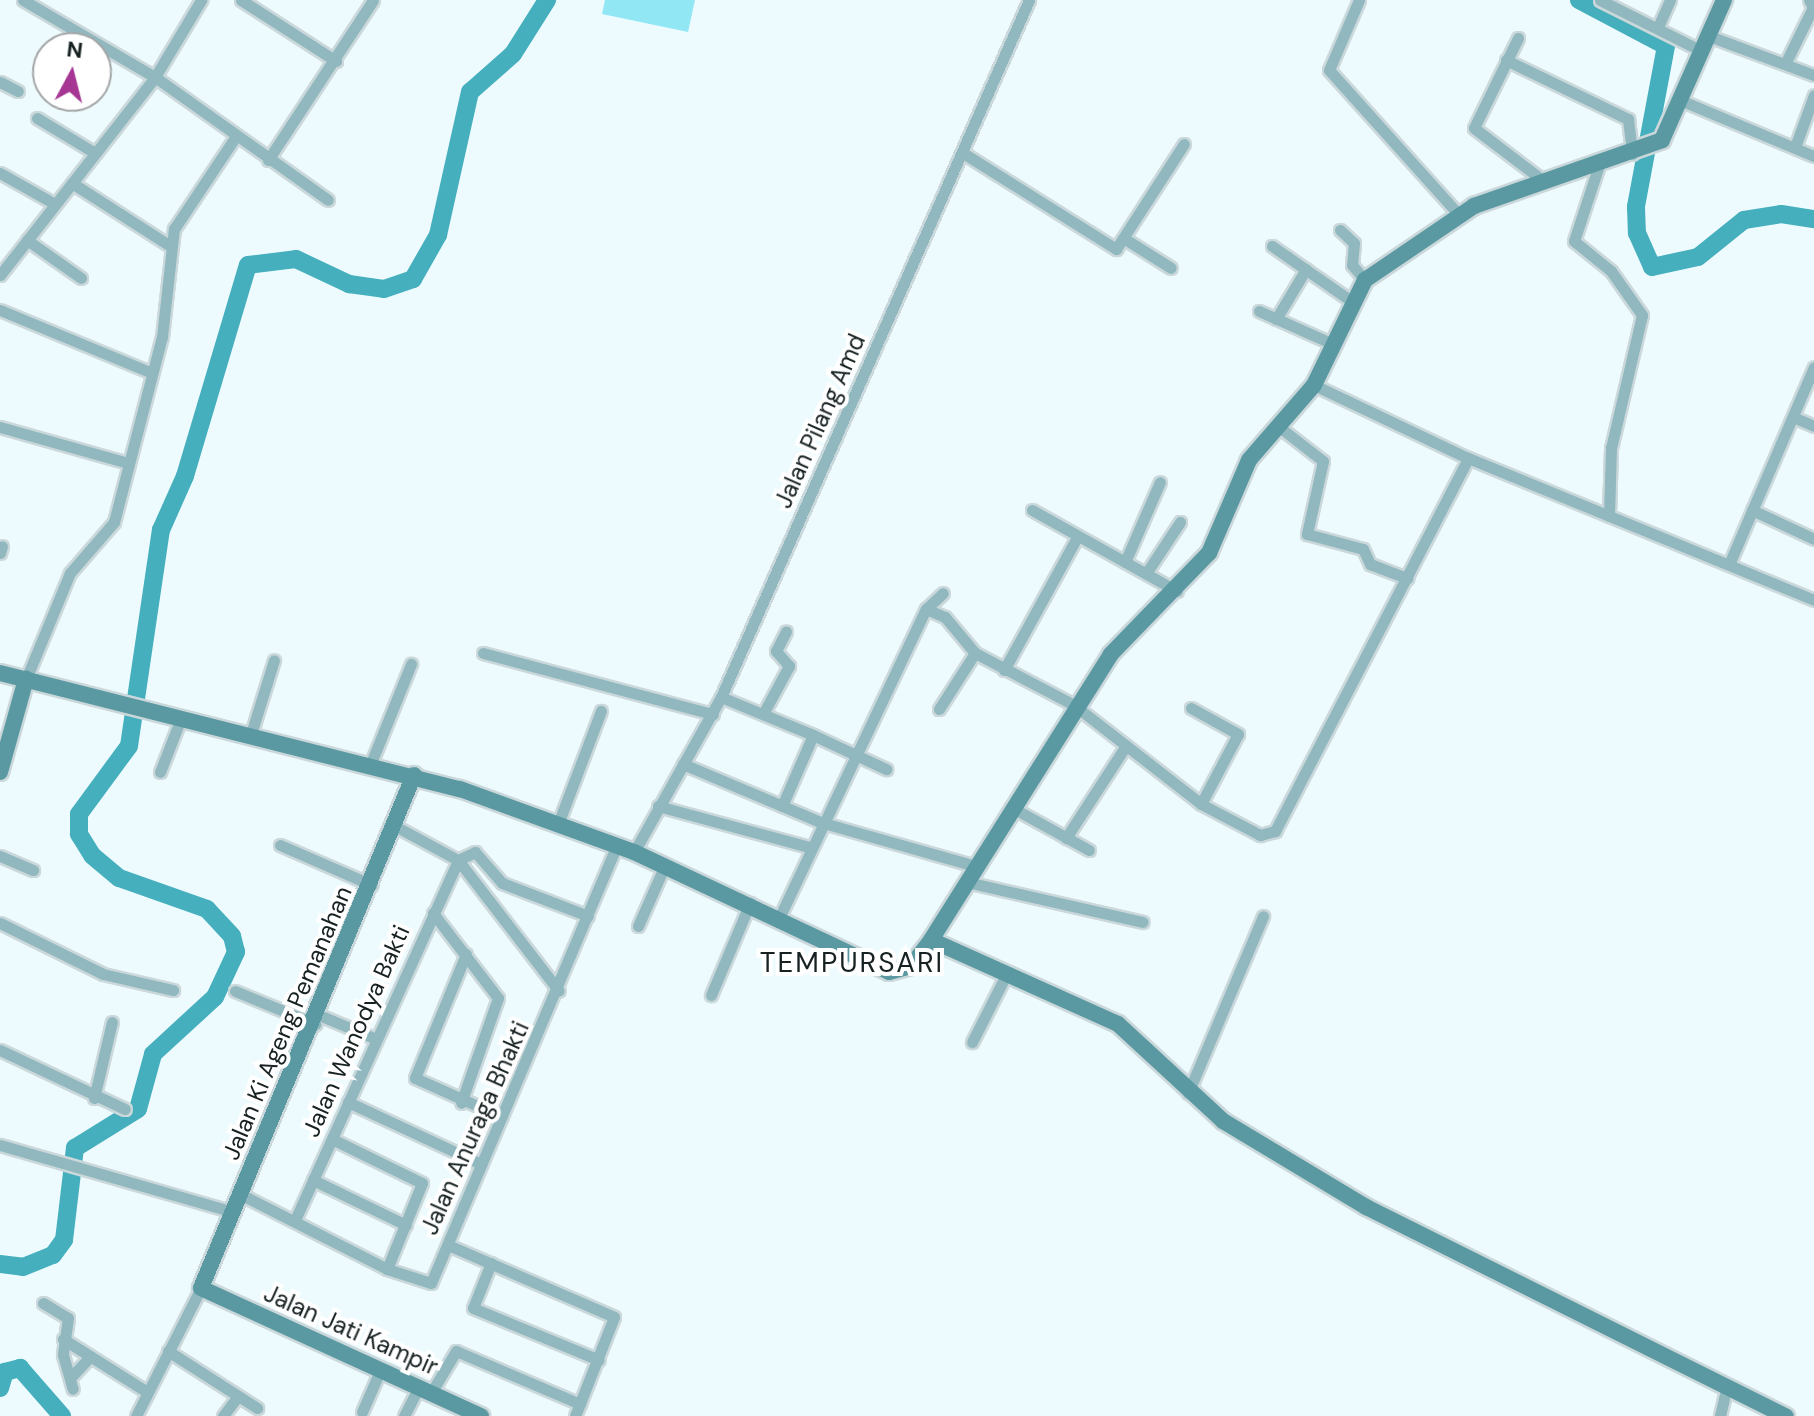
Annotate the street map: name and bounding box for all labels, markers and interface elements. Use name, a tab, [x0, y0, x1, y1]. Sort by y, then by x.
north arrow	[32, 32, 112, 112]
text: N	[65, 34, 84, 65]
street label: Jalan Pilang Amd	[769, 329, 871, 513]
street label: Jalan Ki Ageng Pemanahan	[216, 882, 358, 1164]
street label: Jalan Wanodya Bakti	[296, 921, 416, 1141]
district label: TEMPURSARI	[760, 946, 944, 980]
street label: Jalan Anuraga Bhakti	[415, 1017, 535, 1239]
street label: Jalan Jati Kampir	[259, 1279, 443, 1381]

